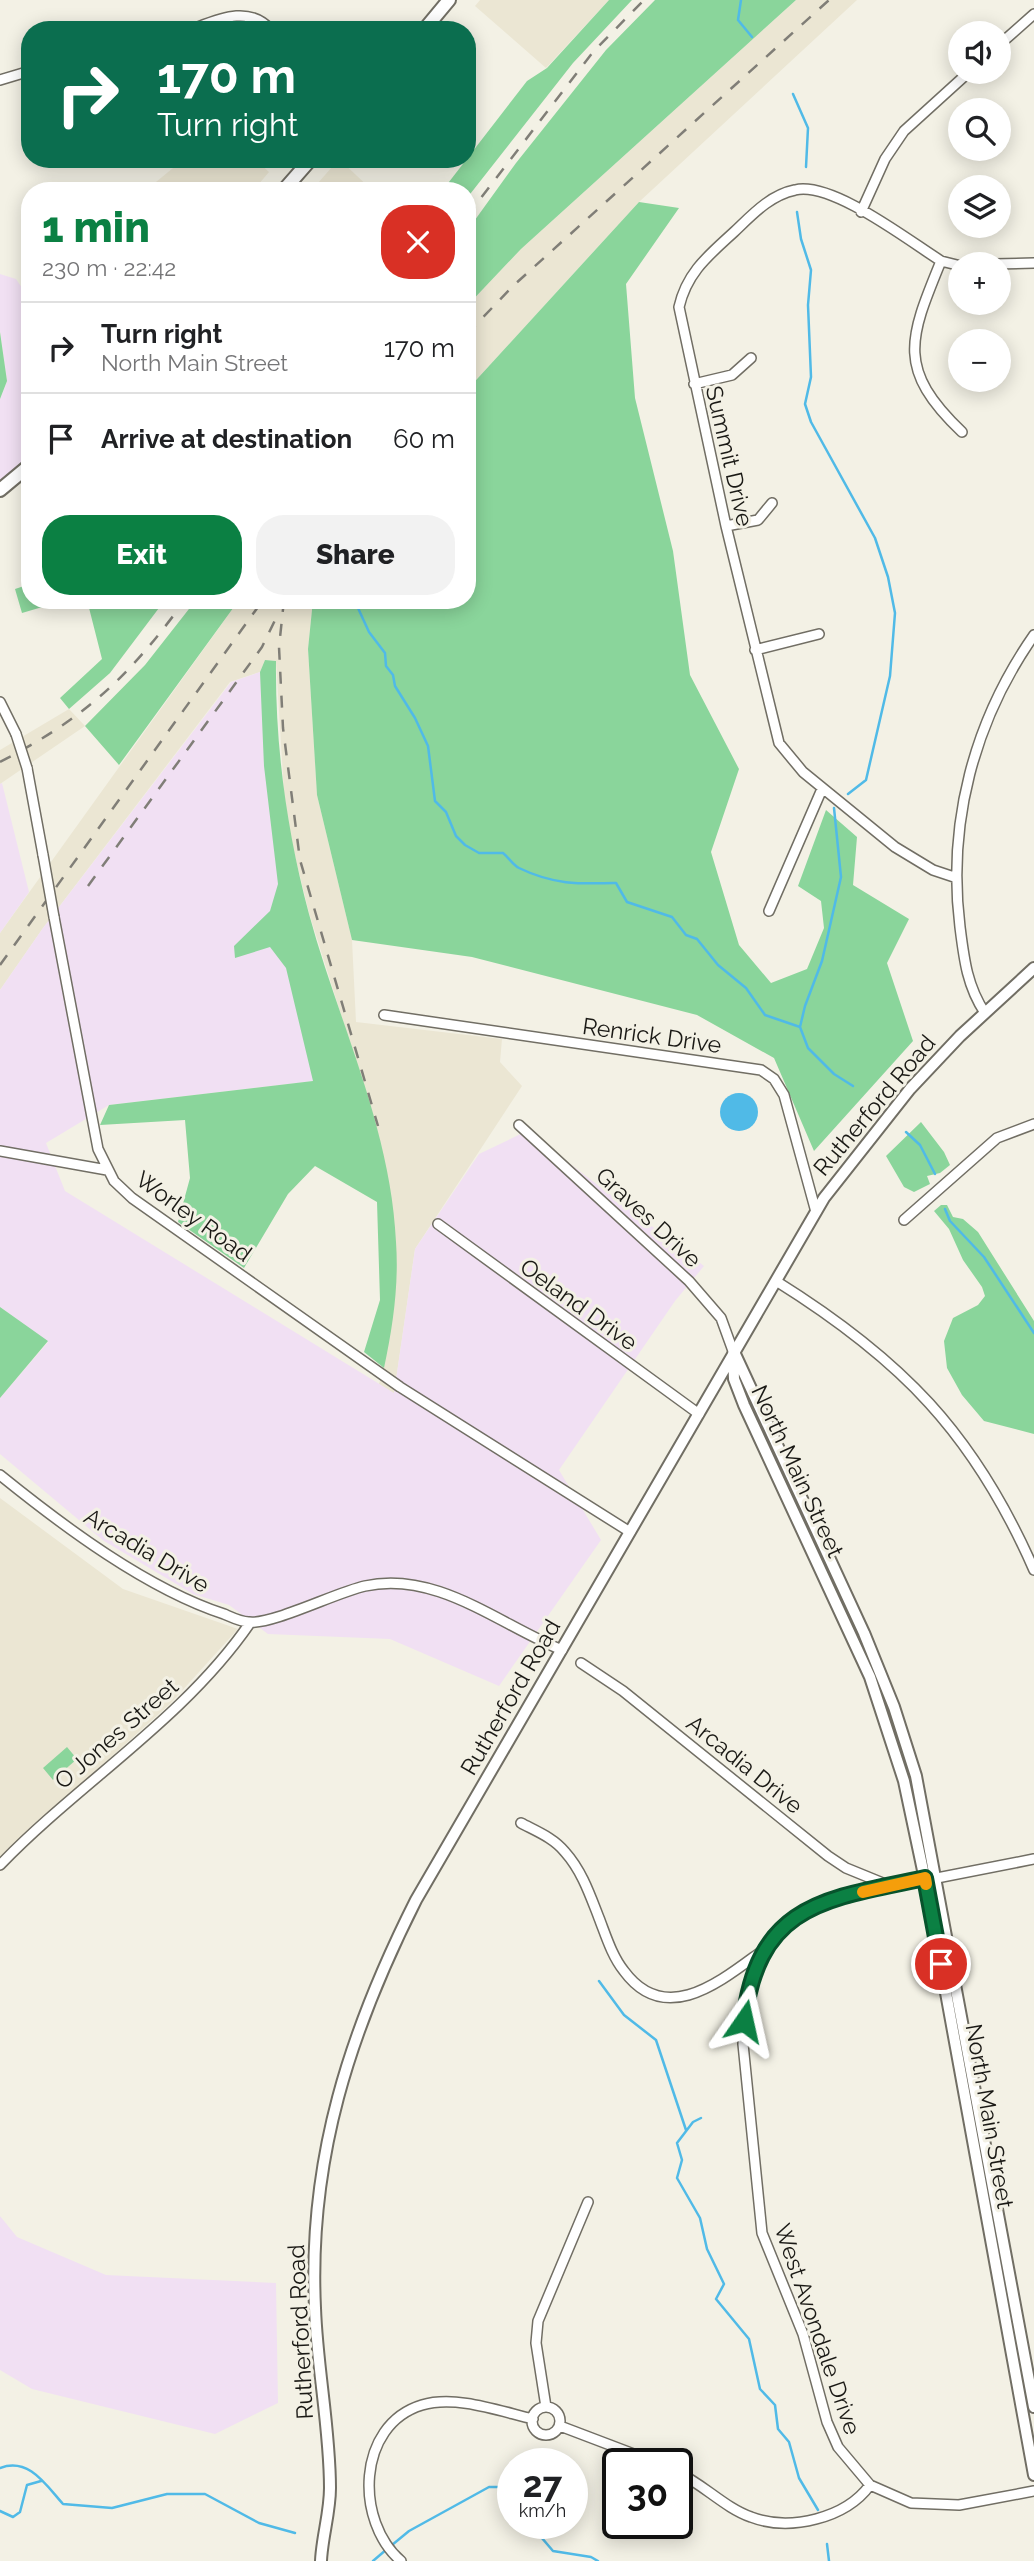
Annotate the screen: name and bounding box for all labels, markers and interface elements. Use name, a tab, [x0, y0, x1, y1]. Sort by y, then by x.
map controls	[948, 21, 1011, 392]
button: sound	[948, 21, 1011, 84]
text: 170 m	[157, 47, 296, 104]
icon: right	[42, 49, 133, 140]
button: search	[948, 98, 1011, 161]
text: Turn right	[157, 106, 298, 143]
button: layers	[948, 175, 1011, 238]
text: 1 min	[42, 203, 150, 252]
button: close	[381, 205, 455, 279]
button: +	[948, 252, 1011, 315]
text: 230 m · 22:42	[42, 254, 176, 281]
text: Turn right	[101, 319, 222, 349]
icon: right	[42, 329, 80, 367]
button: −	[948, 329, 1011, 392]
text: 170 m	[384, 333, 455, 363]
text: North Main Street	[101, 349, 288, 376]
street label: Summit Drive	[701, 383, 759, 529]
icon: arrive	[42, 420, 80, 458]
text: Arrive at destination	[101, 424, 352, 454]
text: 60 m	[393, 424, 455, 454]
button: Exit	[42, 515, 242, 595]
button: Share	[256, 515, 455, 595]
street label: Renrick Drive	[581, 1012, 723, 1058]
street label: Rutherford Road	[807, 1029, 941, 1181]
street label: Graves Drive	[591, 1161, 707, 1273]
street label: Worley Road	[131, 1165, 257, 1267]
street label: Oeland Drive	[515, 1253, 643, 1355]
street label: North Main Street	[746, 1381, 850, 1562]
street label: Arcadia Drive	[80, 1502, 214, 1598]
street label: Rutherford Road	[455, 1614, 565, 1780]
street label: O Jones Street	[49, 1672, 183, 1794]
street label: Arcadia Drive	[682, 1709, 808, 1819]
pin	[911, 1934, 971, 1994]
icon: arrive	[922, 1945, 960, 1983]
position arrow	[707, 1984, 781, 2058]
street label: North Main Street	[960, 2022, 1020, 2211]
street label: West Avondale Drive	[769, 2220, 867, 2438]
street label: Rutherford Road	[282, 2244, 318, 2420]
speed limit sign: 30	[602, 2448, 693, 2539]
text: 27	[523, 2464, 562, 2505]
text: km/h	[519, 2500, 566, 2521]

